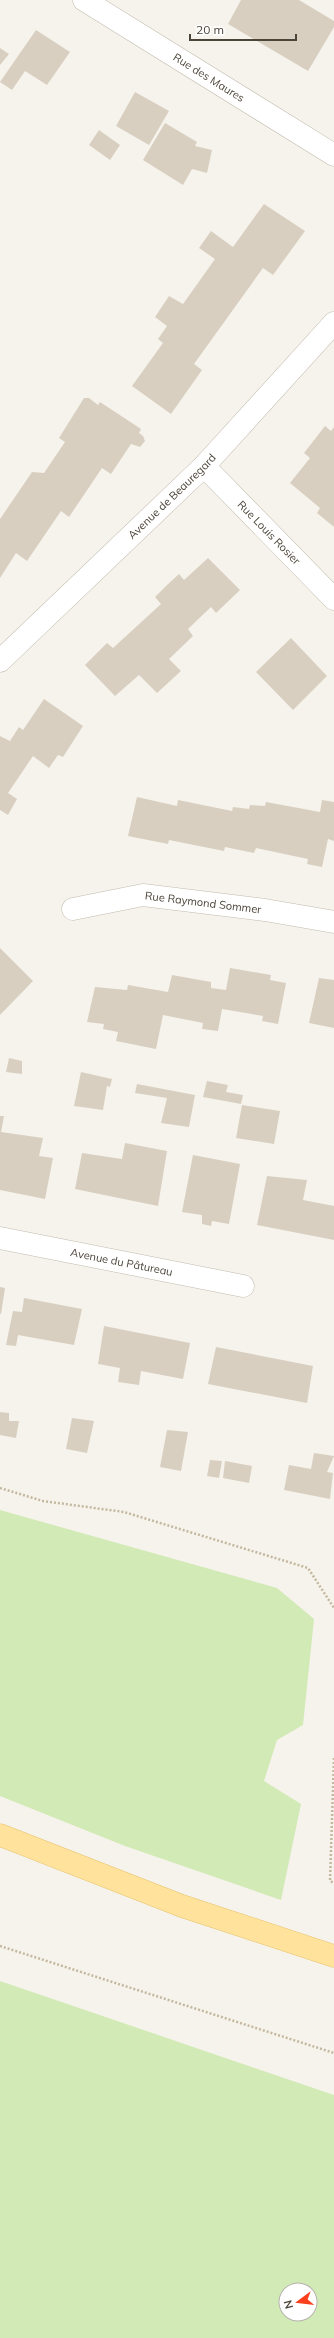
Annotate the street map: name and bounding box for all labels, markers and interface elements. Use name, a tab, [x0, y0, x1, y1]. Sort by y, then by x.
scale bar	[190, 16, 296, 42]
text: 20 m	[196, 22, 224, 37]
street label: Rue des Maures	[171, 50, 247, 105]
street label: Avenue de Beauregard	[125, 451, 219, 542]
street label: Rue Louis Rosier	[235, 497, 303, 568]
street label: Rue Raymond Sommer	[144, 888, 262, 916]
street label: Avenue du Pâtureau	[69, 1245, 174, 1279]
north arrow	[278, 2282, 318, 2322]
text: N	[281, 2299, 296, 2310]

